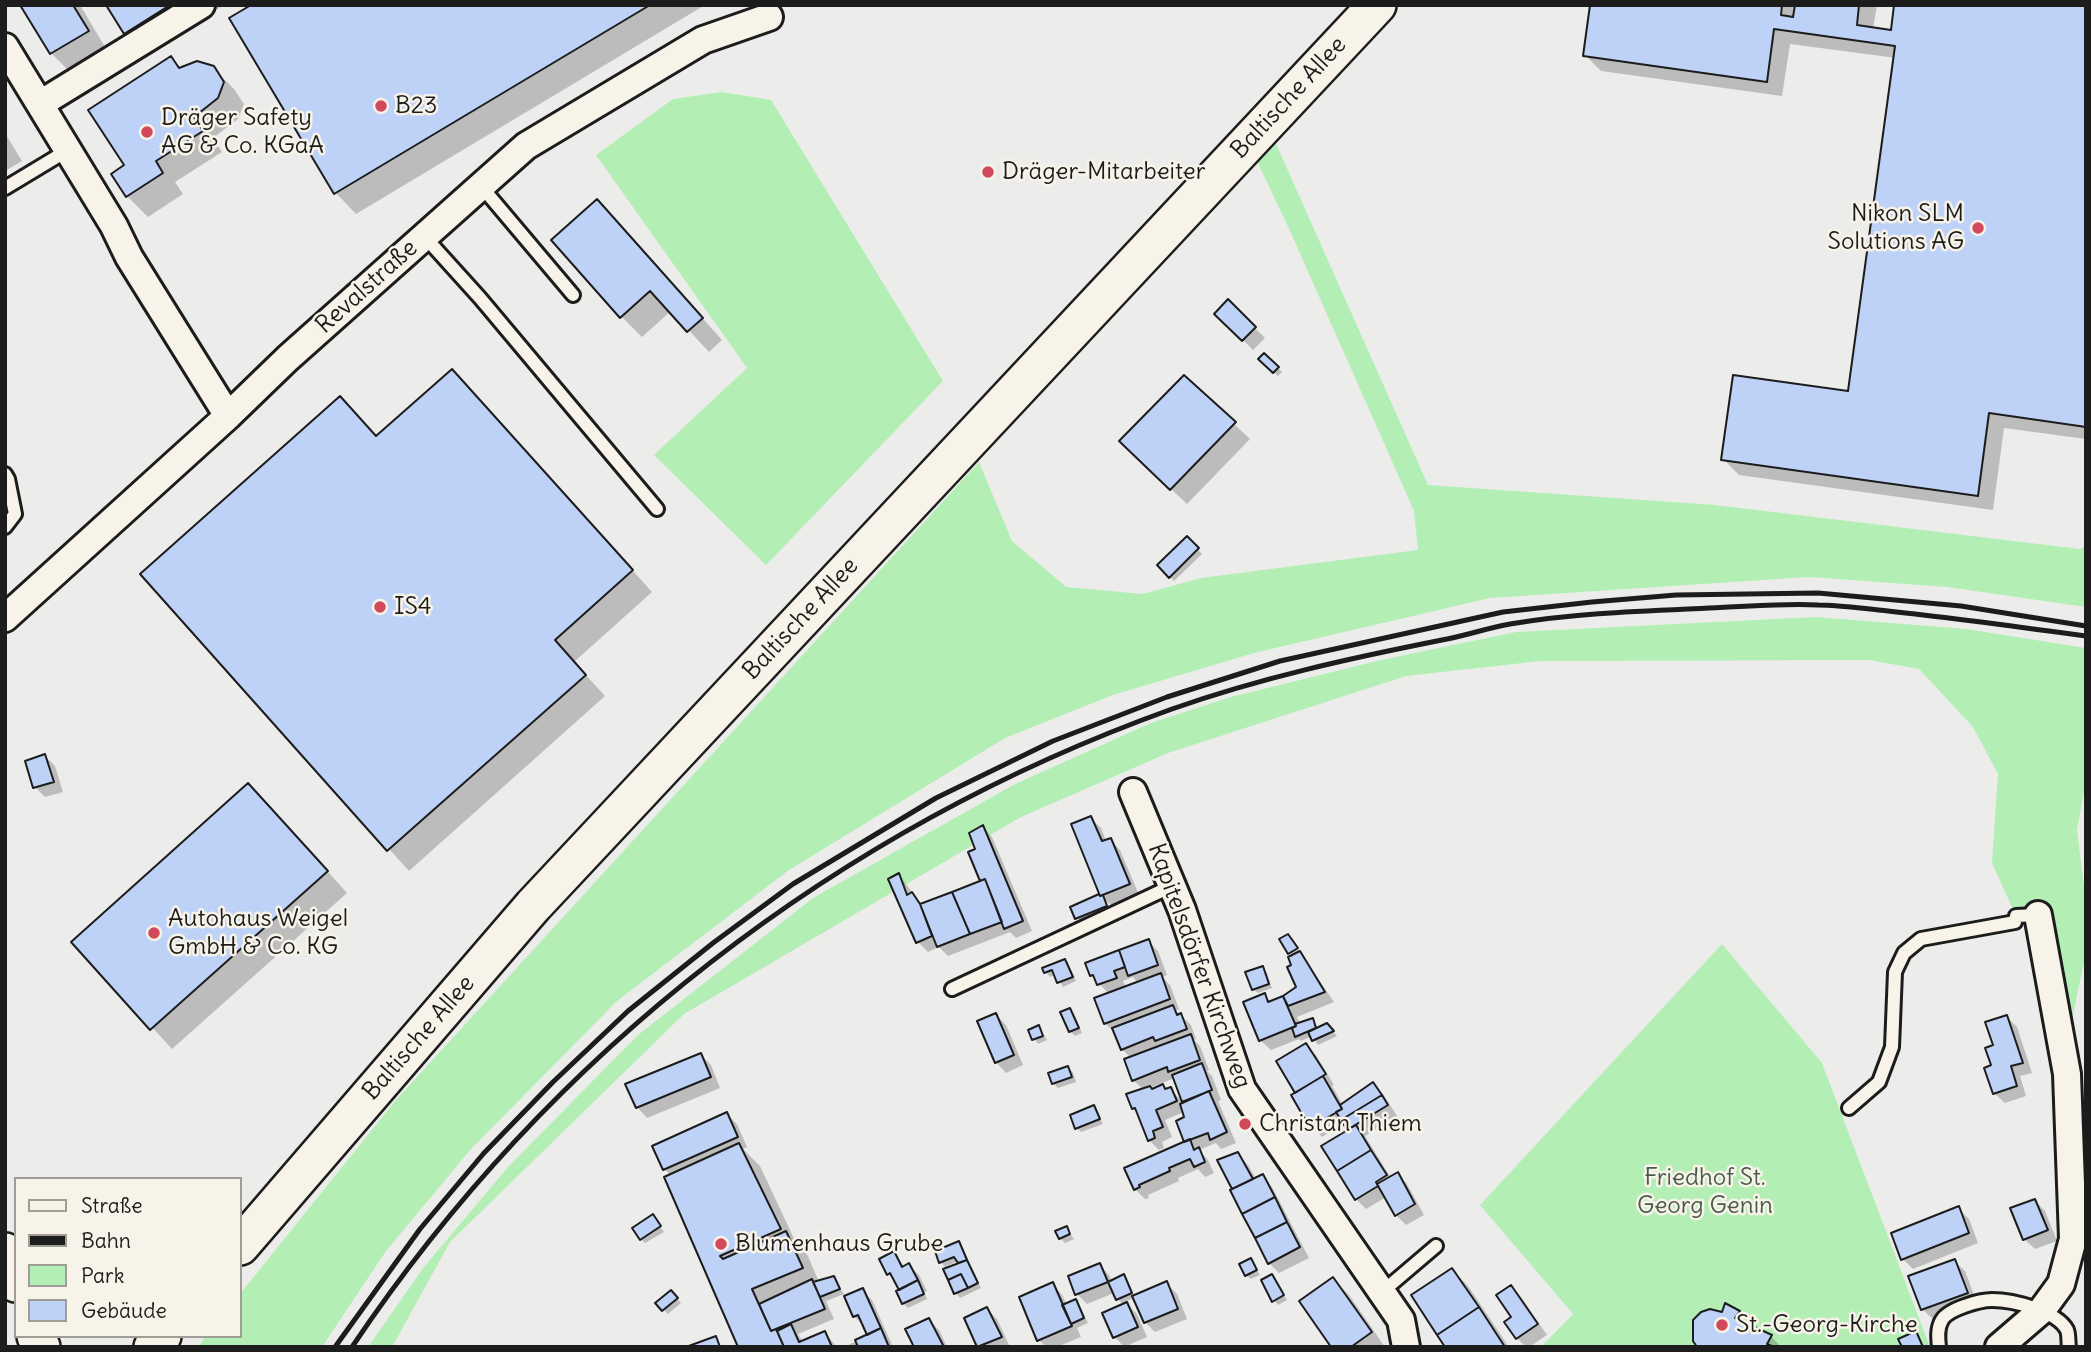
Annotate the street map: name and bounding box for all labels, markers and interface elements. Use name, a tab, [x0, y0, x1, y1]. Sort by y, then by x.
street label: Baltische Allee	[1225, 31, 1353, 165]
place label: B23	[395, 92, 438, 120]
marker: B23	[373, 98, 389, 114]
place label: Dräger Safety AG & Co. KGaA	[161, 104, 324, 160]
marker: Dräger Safety AG & Co. KGaA	[139, 124, 155, 140]
place label: Dräger-Mitarbeiter	[1002, 158, 1206, 186]
marker: Dräger-Mitarbeiter	[980, 164, 996, 180]
place label: Nikon SLM Solutions AG	[1828, 200, 1964, 256]
marker: Nikon SLM Solutions AG	[1970, 220, 1986, 236]
street label: Revalstraße	[310, 234, 424, 340]
street label: Baltische Allee	[737, 552, 865, 686]
place label: IS4	[394, 593, 432, 621]
marker: IS4	[372, 599, 388, 615]
street label: Kapitelsdörfer Kirchweg	[1141, 840, 1257, 1092]
place label: Autohaus Weigel GmbH & Co. KG	[168, 905, 348, 961]
marker: Autohaus Weigel GmbH & Co. KG	[146, 925, 162, 941]
street label: Baltische Allee	[357, 970, 481, 1106]
place label: Christan Thiem	[1259, 1110, 1422, 1138]
marker: Christan Thiem	[1237, 1116, 1253, 1132]
park label: Friedhof St. Georg Genin	[1637, 1164, 1773, 1220]
legend	[14, 1177, 242, 1338]
text: Straße	[81, 1192, 142, 1219]
text: Bahn	[81, 1227, 131, 1254]
place label: Blumenhaus Grube	[735, 1230, 943, 1258]
marker: Blumenhaus Grube	[713, 1236, 729, 1252]
text: Park	[81, 1262, 124, 1289]
text: Gebäude	[81, 1297, 167, 1324]
place label: St.-Georg-Kirche	[1736, 1311, 1918, 1339]
marker: St.-Georg-Kirche	[1714, 1317, 1730, 1333]

